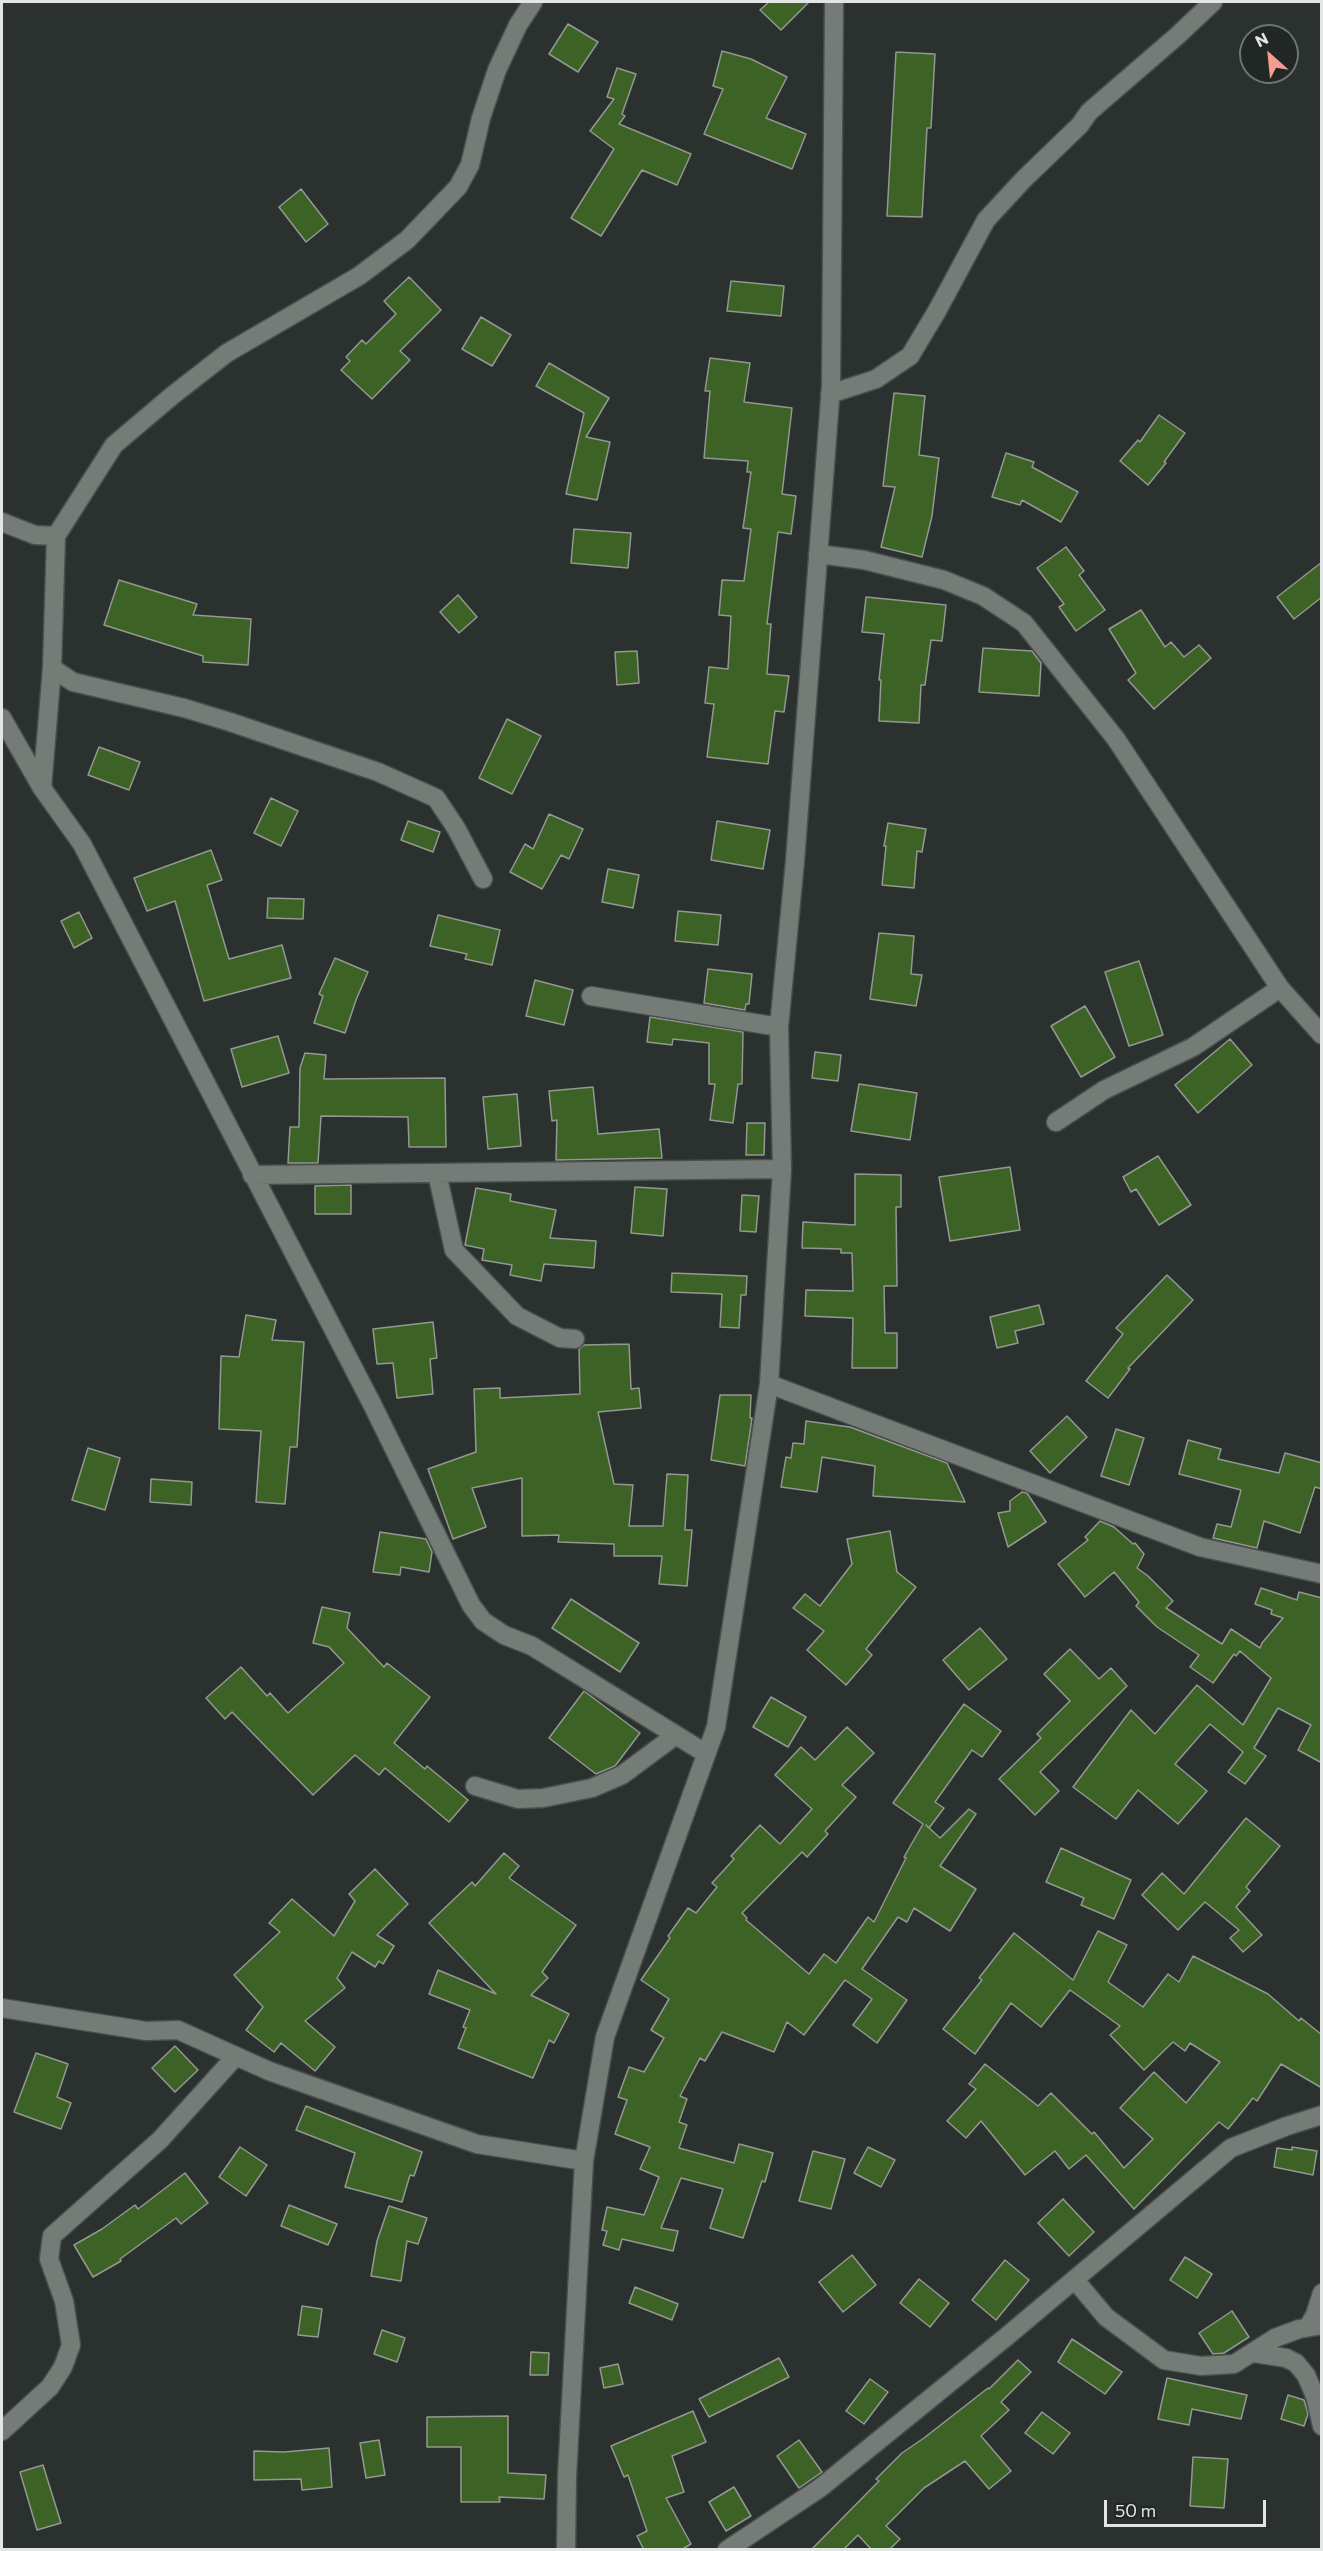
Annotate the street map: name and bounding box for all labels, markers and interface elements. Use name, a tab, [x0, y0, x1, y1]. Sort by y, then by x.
north arrow	[1239, 24, 1299, 84]
text: N	[1252, 28, 1271, 50]
scale bar	[1107, 2488, 1269, 2526]
text: 50 m	[1115, 2499, 1156, 2521]

